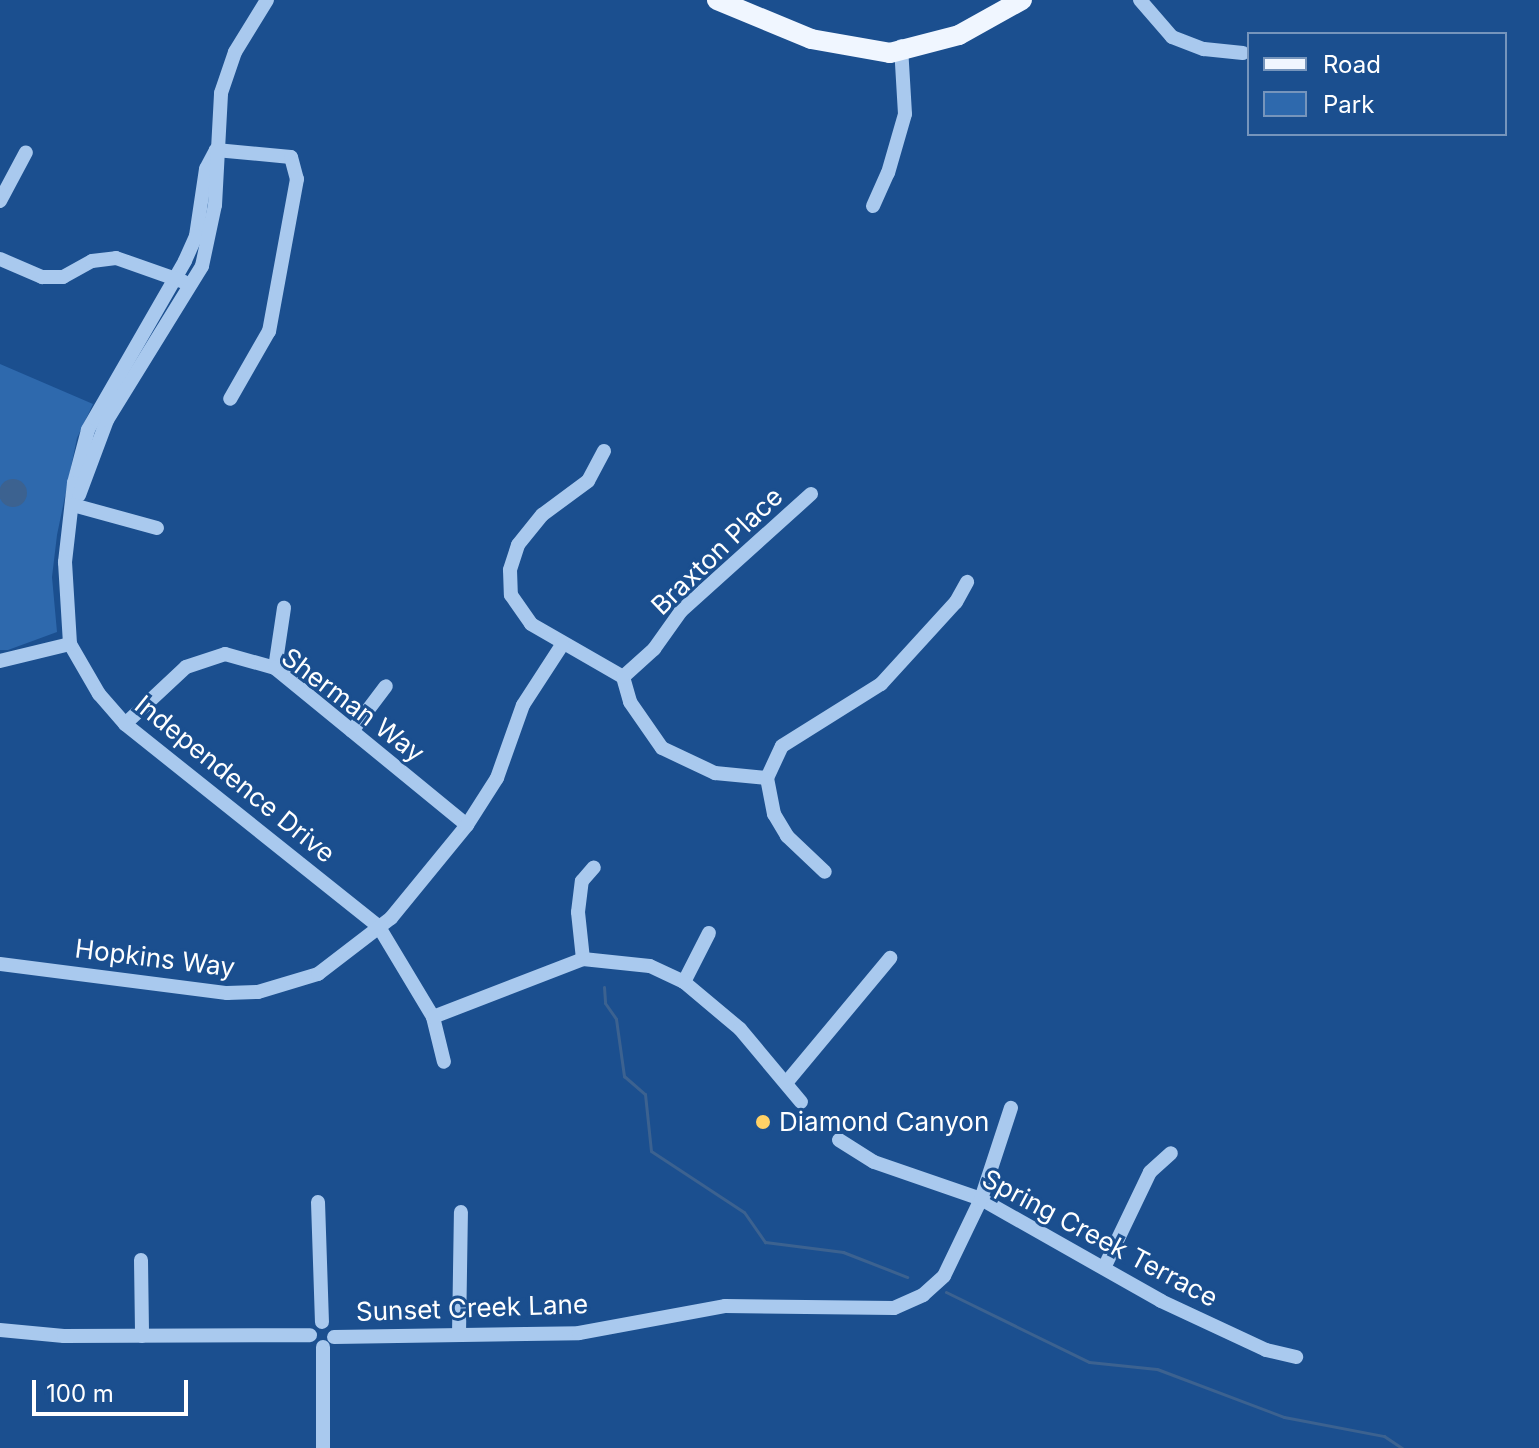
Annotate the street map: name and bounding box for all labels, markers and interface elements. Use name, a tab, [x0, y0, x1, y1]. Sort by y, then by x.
legend	[1247, 32, 1507, 136]
text: Road	[1323, 50, 1381, 79]
text: Park	[1323, 90, 1374, 119]
street label: Braxton Place	[645, 481, 789, 621]
street label: Sherman Way	[275, 641, 431, 769]
street label: Independence Drive	[129, 689, 341, 869]
street label: Hopkins Way	[73, 933, 237, 983]
place label: Diamond Canyon	[779, 1106, 989, 1138]
marker: Diamond Canyon	[754, 1113, 772, 1131]
street label: Spring Creek Terrace	[977, 1163, 1223, 1313]
street label: Sunset Creek Lane	[355, 1288, 589, 1328]
scale bar	[36, 1364, 192, 1414]
text: 100 m	[46, 1379, 114, 1408]

